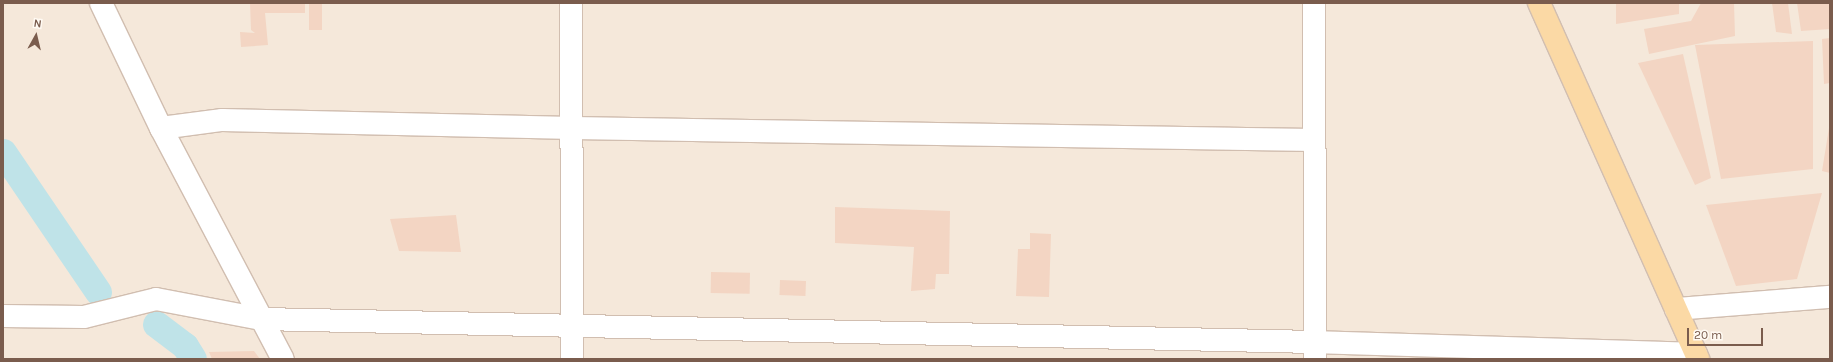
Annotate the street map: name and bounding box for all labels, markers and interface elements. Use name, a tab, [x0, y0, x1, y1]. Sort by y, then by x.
north arrow	[16, 16, 56, 56]
text: N	[33, 17, 43, 31]
scale bar	[1689, 320, 1765, 346]
text: 20 m	[1694, 328, 1722, 342]

